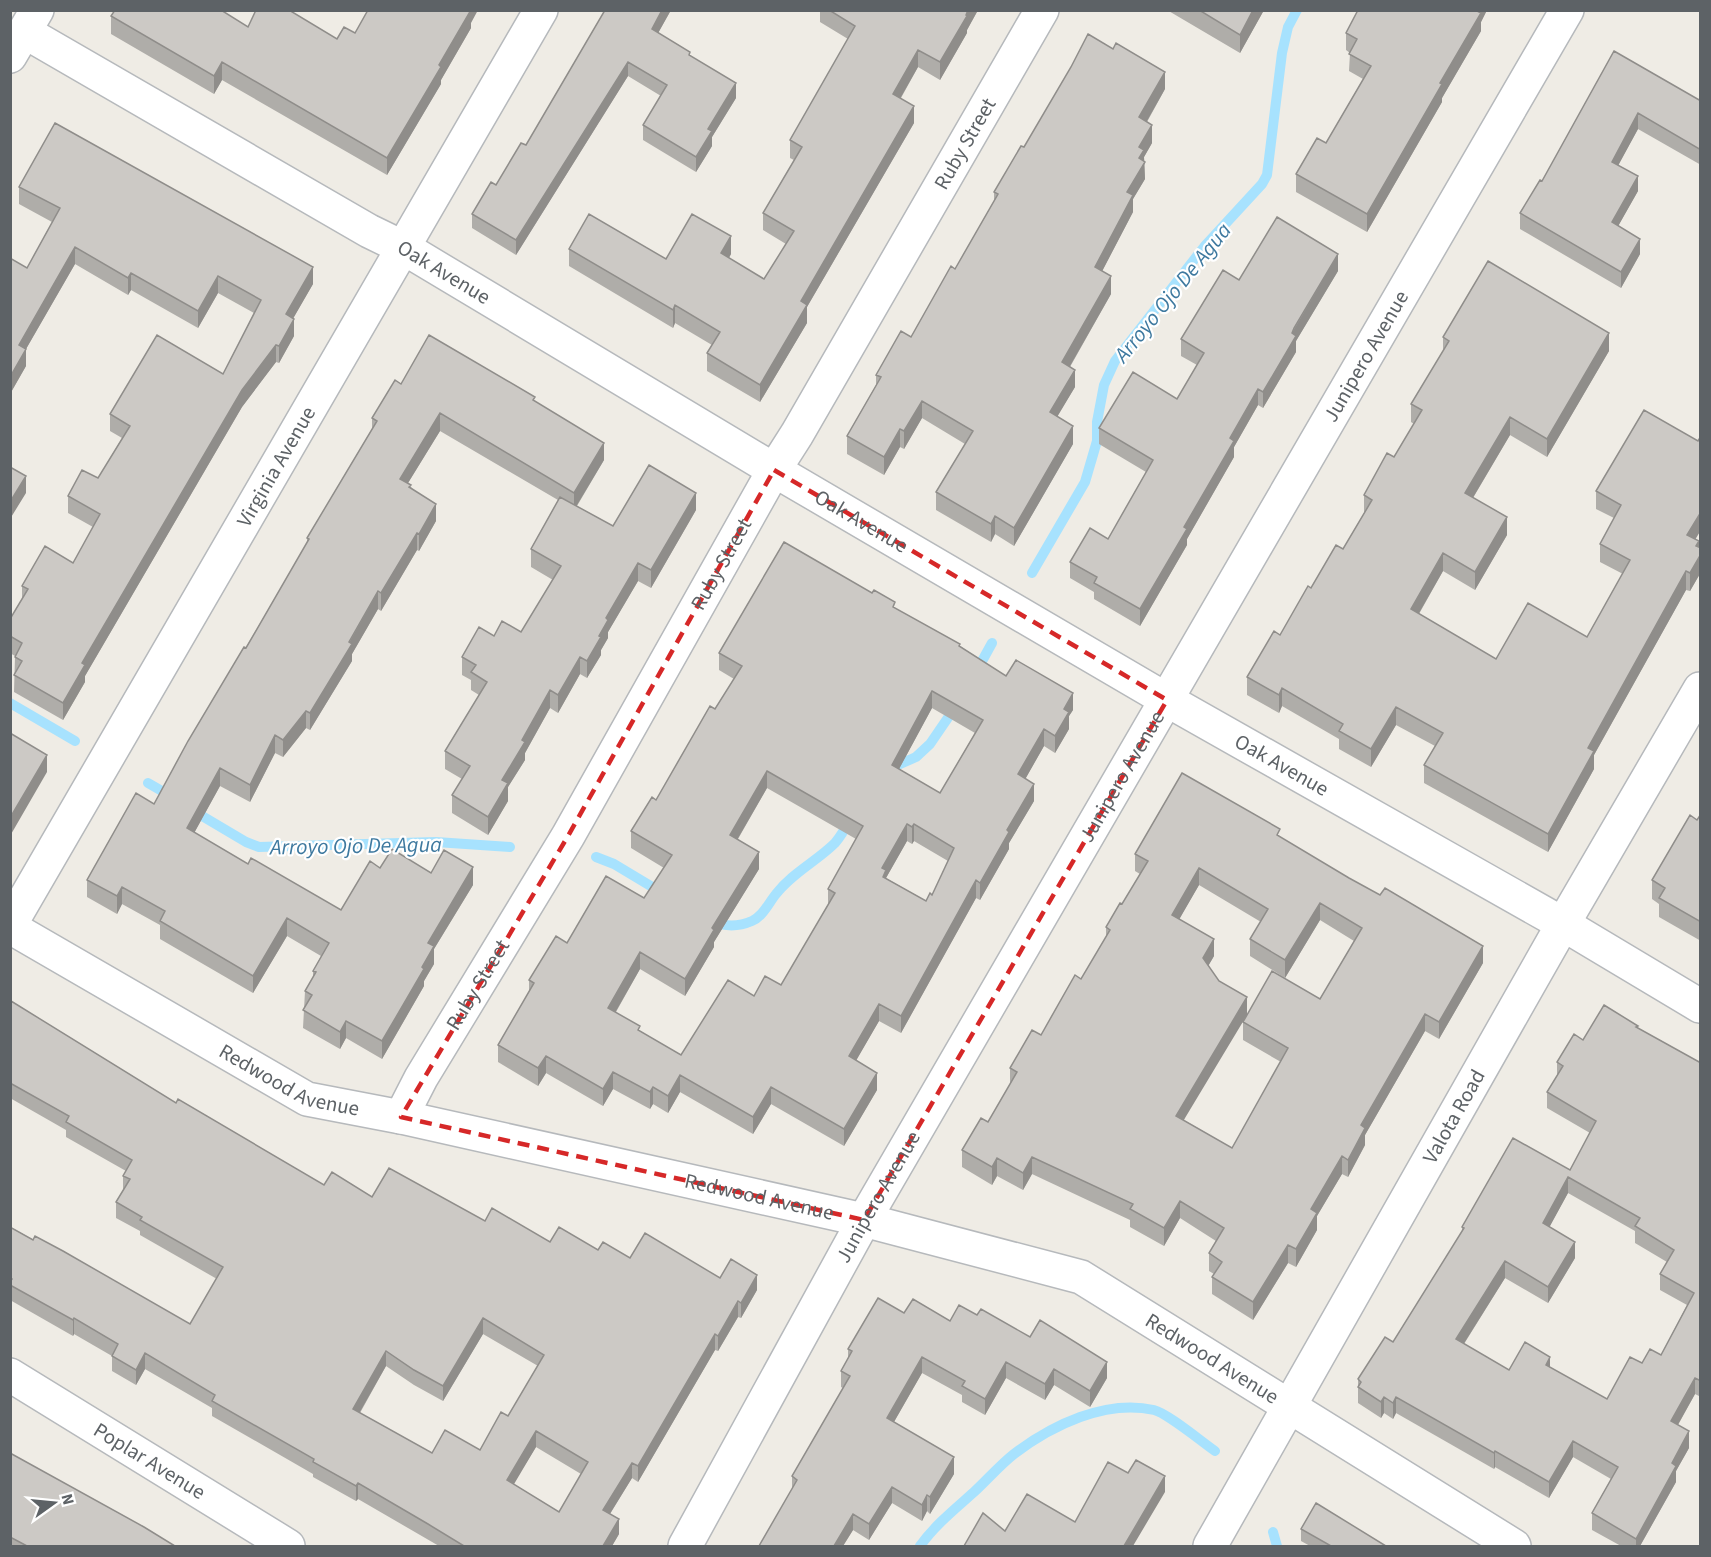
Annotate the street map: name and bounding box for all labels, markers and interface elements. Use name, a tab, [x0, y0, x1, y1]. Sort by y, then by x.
street label: Ruby Street	[926, 92, 1003, 195]
water label: Arroyo Ojo De Agua	[1105, 216, 1239, 371]
street label: Oak Avenue	[392, 232, 496, 312]
street label: Junipero Avenue	[1316, 285, 1416, 428]
street label: Virginia Avenue	[229, 401, 323, 533]
street label: Oak Avenue	[809, 482, 914, 560]
street label: Ruby Street	[683, 512, 759, 616]
street label: Junipero Avenue	[1072, 705, 1172, 848]
street label: Oak Avenue	[1229, 726, 1334, 804]
water label: Arroyo Ojo De Agua	[268, 829, 442, 864]
street label: Ruby Street	[438, 933, 517, 1036]
street label: Redwood Avenue	[214, 1036, 362, 1124]
street label: Valota Road	[1415, 1064, 1493, 1169]
street label: Junipero Avenue	[828, 1125, 928, 1268]
street label: Redwood Avenue	[682, 1166, 837, 1228]
street label: Redwood Avenue	[1140, 1306, 1285, 1411]
street label: Poplar Avenue	[88, 1415, 211, 1507]
north arrow	[24, 1473, 84, 1533]
text: N	[56, 1491, 80, 1507]

